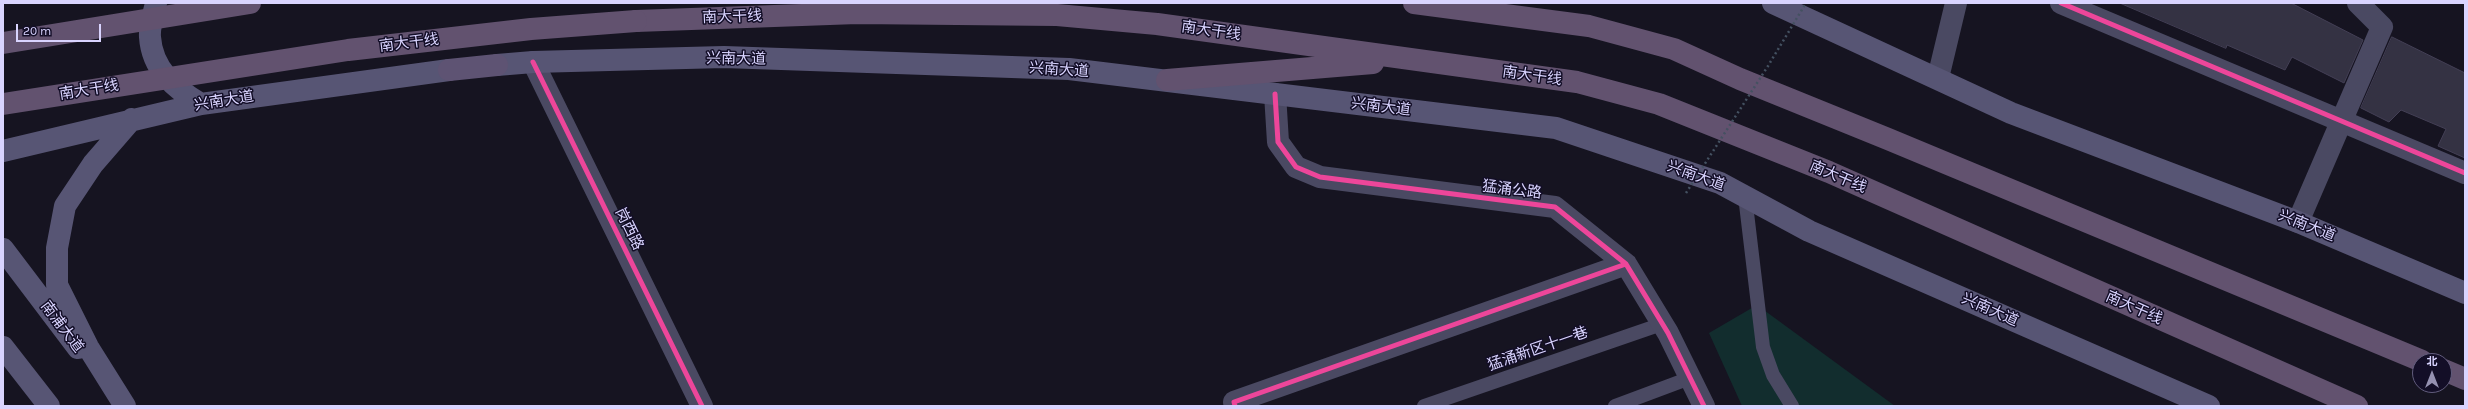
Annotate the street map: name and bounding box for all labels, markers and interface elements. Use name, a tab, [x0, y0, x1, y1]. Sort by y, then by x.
street label: 南大干线	[702, 7, 762, 27]
scale bar	[18, 16, 103, 42]
street label: 南大干线	[1180, 18, 1242, 44]
text: 20 m	[23, 24, 51, 38]
street label: 南大干线	[378, 30, 440, 56]
street label: 兴南大道	[706, 49, 766, 69]
street label: 兴南大道	[1028, 59, 1090, 81]
street label: 南大干线	[1501, 63, 1563, 89]
street label: 南大干线	[58, 76, 120, 104]
street label: 兴南大道	[193, 87, 255, 115]
street label: 兴南大道	[1350, 94, 1412, 120]
street label: 兴南大道	[1665, 157, 1727, 195]
street label: 南大干线	[1807, 157, 1869, 197]
street label: 猛涌公路	[1481, 177, 1543, 203]
street label: 岗西路	[611, 205, 647, 253]
street label: 兴南大道	[2276, 206, 2338, 246]
street label: 南大干线	[2103, 288, 2165, 328]
street label: 兴南大道	[1959, 290, 2021, 330]
street label: 南浦大道	[37, 298, 87, 356]
street label: 猛涌新区十一巷	[1485, 323, 1591, 375]
north arrow	[2412, 353, 2452, 393]
text: 北	[2427, 355, 2438, 368]

